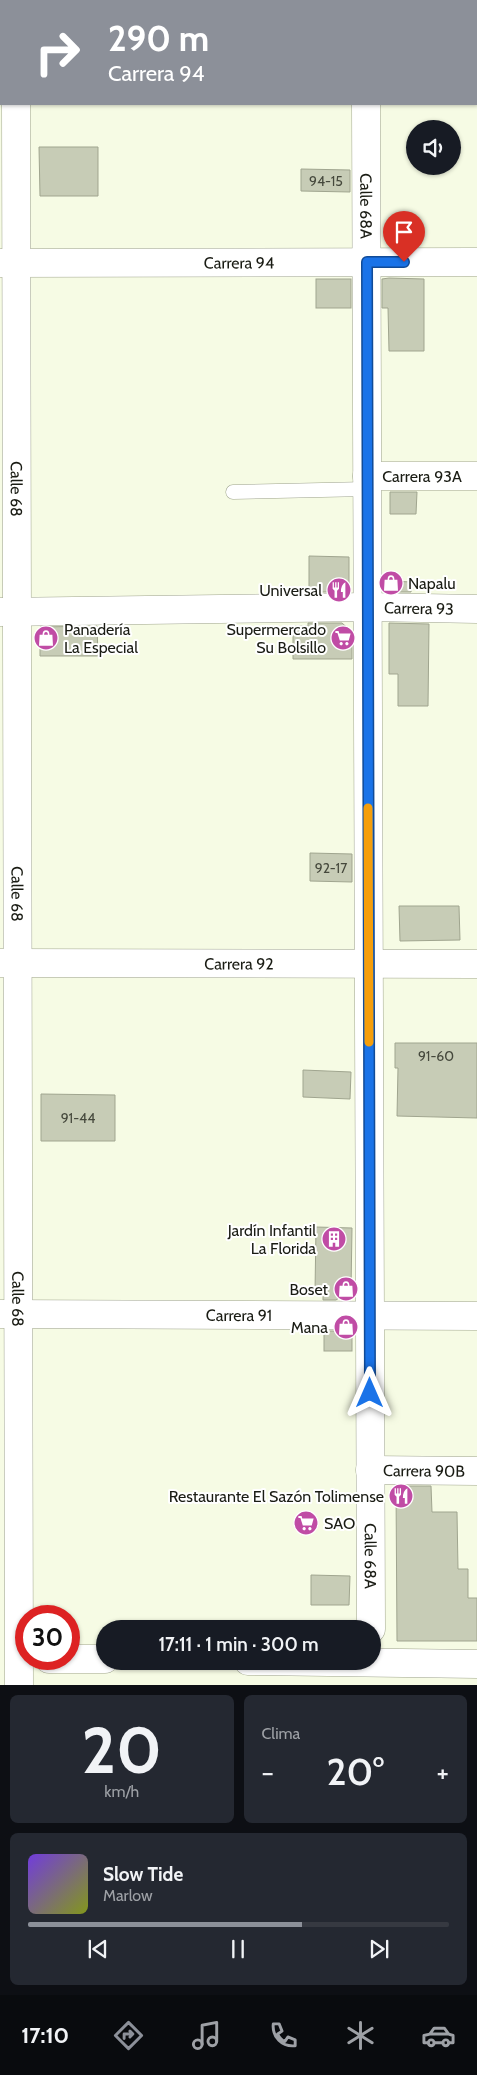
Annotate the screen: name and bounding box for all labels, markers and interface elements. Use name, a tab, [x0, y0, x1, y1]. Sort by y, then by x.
text: 290 m	[108, 17, 209, 60]
icon: right	[25, 20, 90, 85]
text: Carrera 94	[108, 60, 205, 87]
map controls	[406, 120, 461, 175]
button: sound	[406, 120, 461, 175]
house number: 94-15	[309, 172, 343, 190]
street label: Calle 68A	[356, 173, 375, 239]
pin	[383, 211, 425, 262]
icon: arrive	[390, 218, 418, 246]
street label: Carrera 94	[204, 253, 274, 273]
street label: Calle 68	[7, 461, 26, 517]
street label: Carrera 93A	[382, 467, 462, 486]
shop icon: Napalu	[378, 570, 404, 596]
place label: Napalu	[408, 574, 456, 593]
restaurant icon: Universal	[326, 577, 352, 603]
place label: Universal	[259, 581, 322, 600]
street label: Carrera 93	[384, 598, 454, 619]
place label: Panadería La Especial	[64, 620, 138, 657]
place label: Supermercado Su Bolsillo	[227, 620, 326, 657]
shop icon: Panadería La Especial	[33, 625, 59, 651]
supermarket icon: Supermercado Su Bolsillo	[330, 625, 356, 651]
house number: 92-17	[315, 859, 347, 877]
street label: Calle 68	[7, 866, 27, 922]
street label: Carrera 92	[204, 954, 274, 974]
house number: 91-60	[418, 1047, 454, 1065]
house number: 91-44	[61, 1109, 95, 1127]
place label: Jardín Infantil La Florida	[227, 1221, 316, 1258]
building icon: Jardín Infantil La Florida	[321, 1226, 347, 1252]
street label: Calle 68	[8, 1271, 27, 1327]
shop icon: Boset	[333, 1276, 359, 1302]
place label: Boset	[289, 1280, 329, 1299]
street label: Carrera 91	[206, 1306, 272, 1325]
shop icon: Mana	[333, 1314, 359, 1340]
place label: Mana	[291, 1318, 328, 1337]
position arrow	[343, 1366, 395, 1418]
street label: Carrera 90B	[383, 1461, 465, 1481]
restaurant icon: Restaurante El Sazón Tolimense	[388, 1483, 414, 1509]
place label: Restaurante El Sazón Tolimense	[169, 1487, 384, 1506]
supermarket icon: SAO	[293, 1510, 319, 1536]
place label: SAO	[324, 1514, 355, 1533]
street label: Calle 68A	[361, 1523, 380, 1589]
speed limit sign: 30	[15, 1605, 80, 1670]
text: 17:11 · 1 min · 300 m	[158, 1633, 319, 1656]
text: 20	[82, 1710, 162, 1789]
text: Clima	[262, 1724, 300, 1743]
text: 20°	[326, 1748, 384, 1795]
text: −	[262, 1755, 274, 1789]
text: +	[437, 1755, 449, 1789]
text: km/h	[104, 1782, 139, 1801]
text: Slow Tide	[103, 1863, 183, 1886]
text: Marlow	[103, 1886, 153, 1905]
icon: previous	[84, 1935, 112, 1963]
icon: pause	[224, 1935, 252, 1963]
icon: next	[365, 1935, 393, 1963]
icon: directions	[111, 2018, 146, 2053]
icon: music	[189, 2018, 224, 2053]
icon: phone	[266, 2018, 301, 2053]
icon: climate	[343, 2018, 378, 2053]
icon: car	[421, 2018, 456, 2053]
text: 17:10	[21, 2022, 69, 2049]

